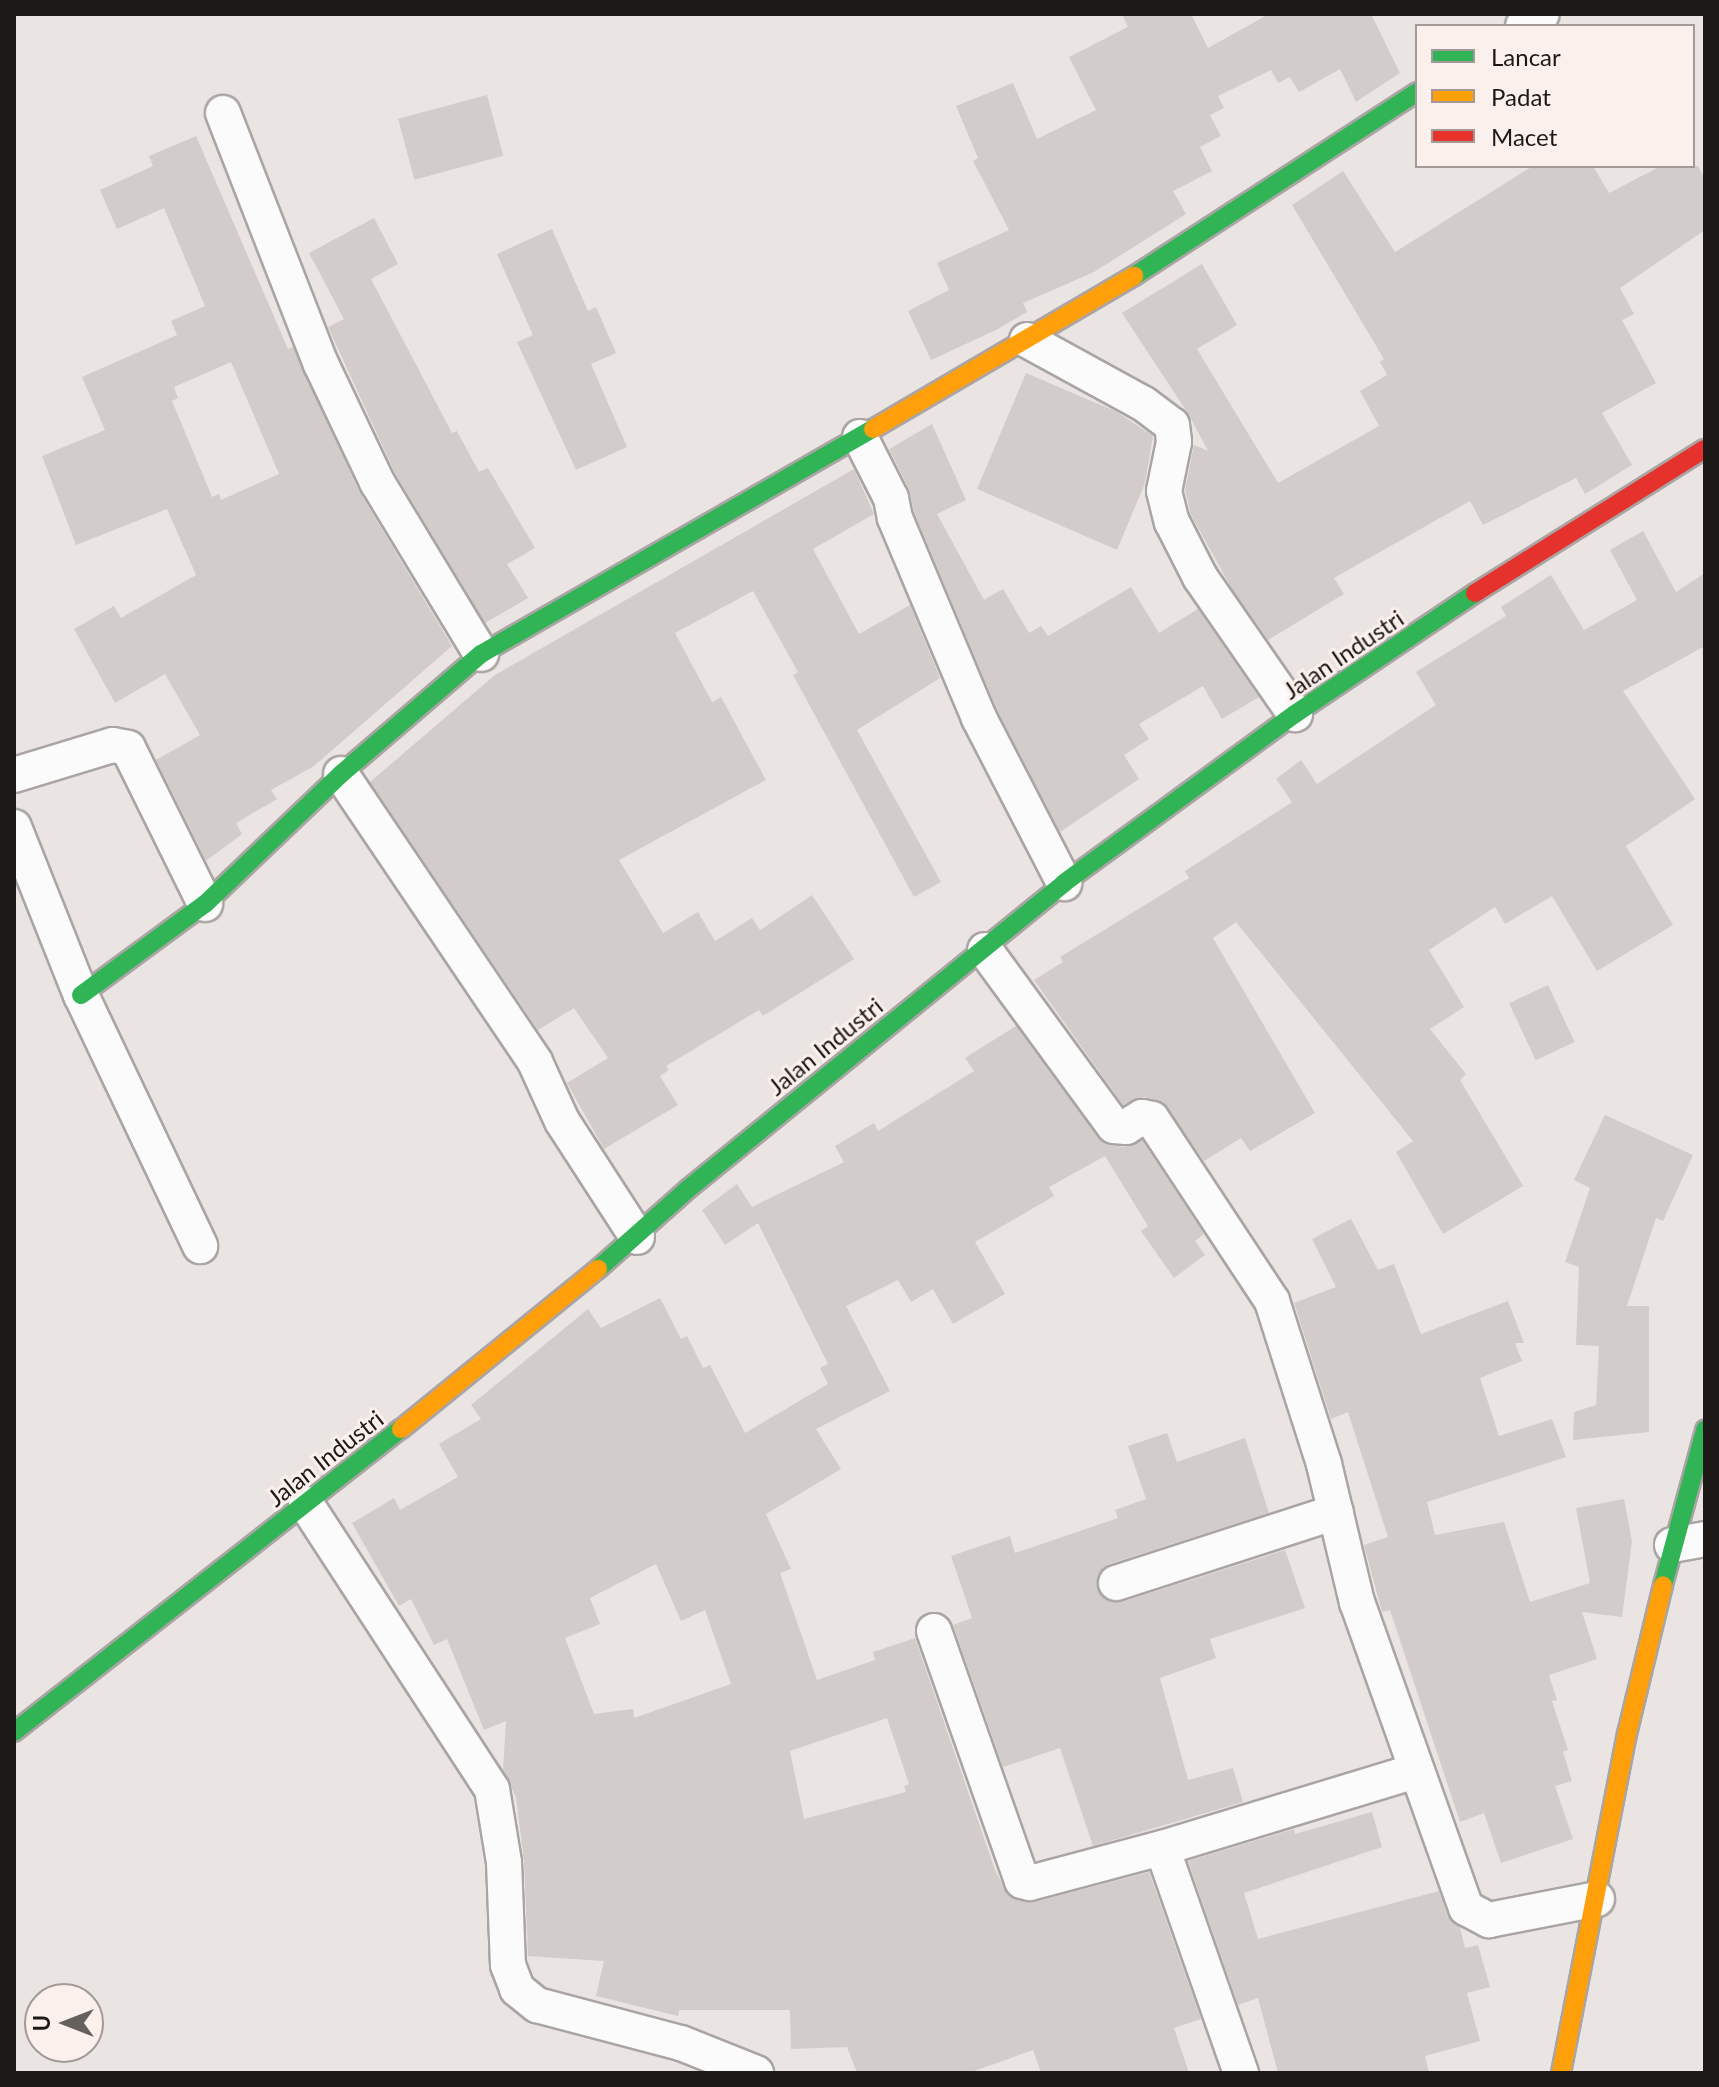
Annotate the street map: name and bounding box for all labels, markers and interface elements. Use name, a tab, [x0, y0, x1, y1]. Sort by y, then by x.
legend	[1415, 24, 1695, 168]
text: Lancar	[1491, 42, 1561, 71]
text: Padat	[1491, 82, 1551, 111]
text: Macet	[1491, 122, 1557, 151]
street label: Jalan Industri	[1277, 603, 1409, 705]
street label: Jalan Industri	[762, 991, 888, 1101]
street label: Jalan Industri	[261, 1404, 389, 1512]
north arrow	[24, 1983, 104, 2063]
text: U	[28, 2015, 55, 2031]

